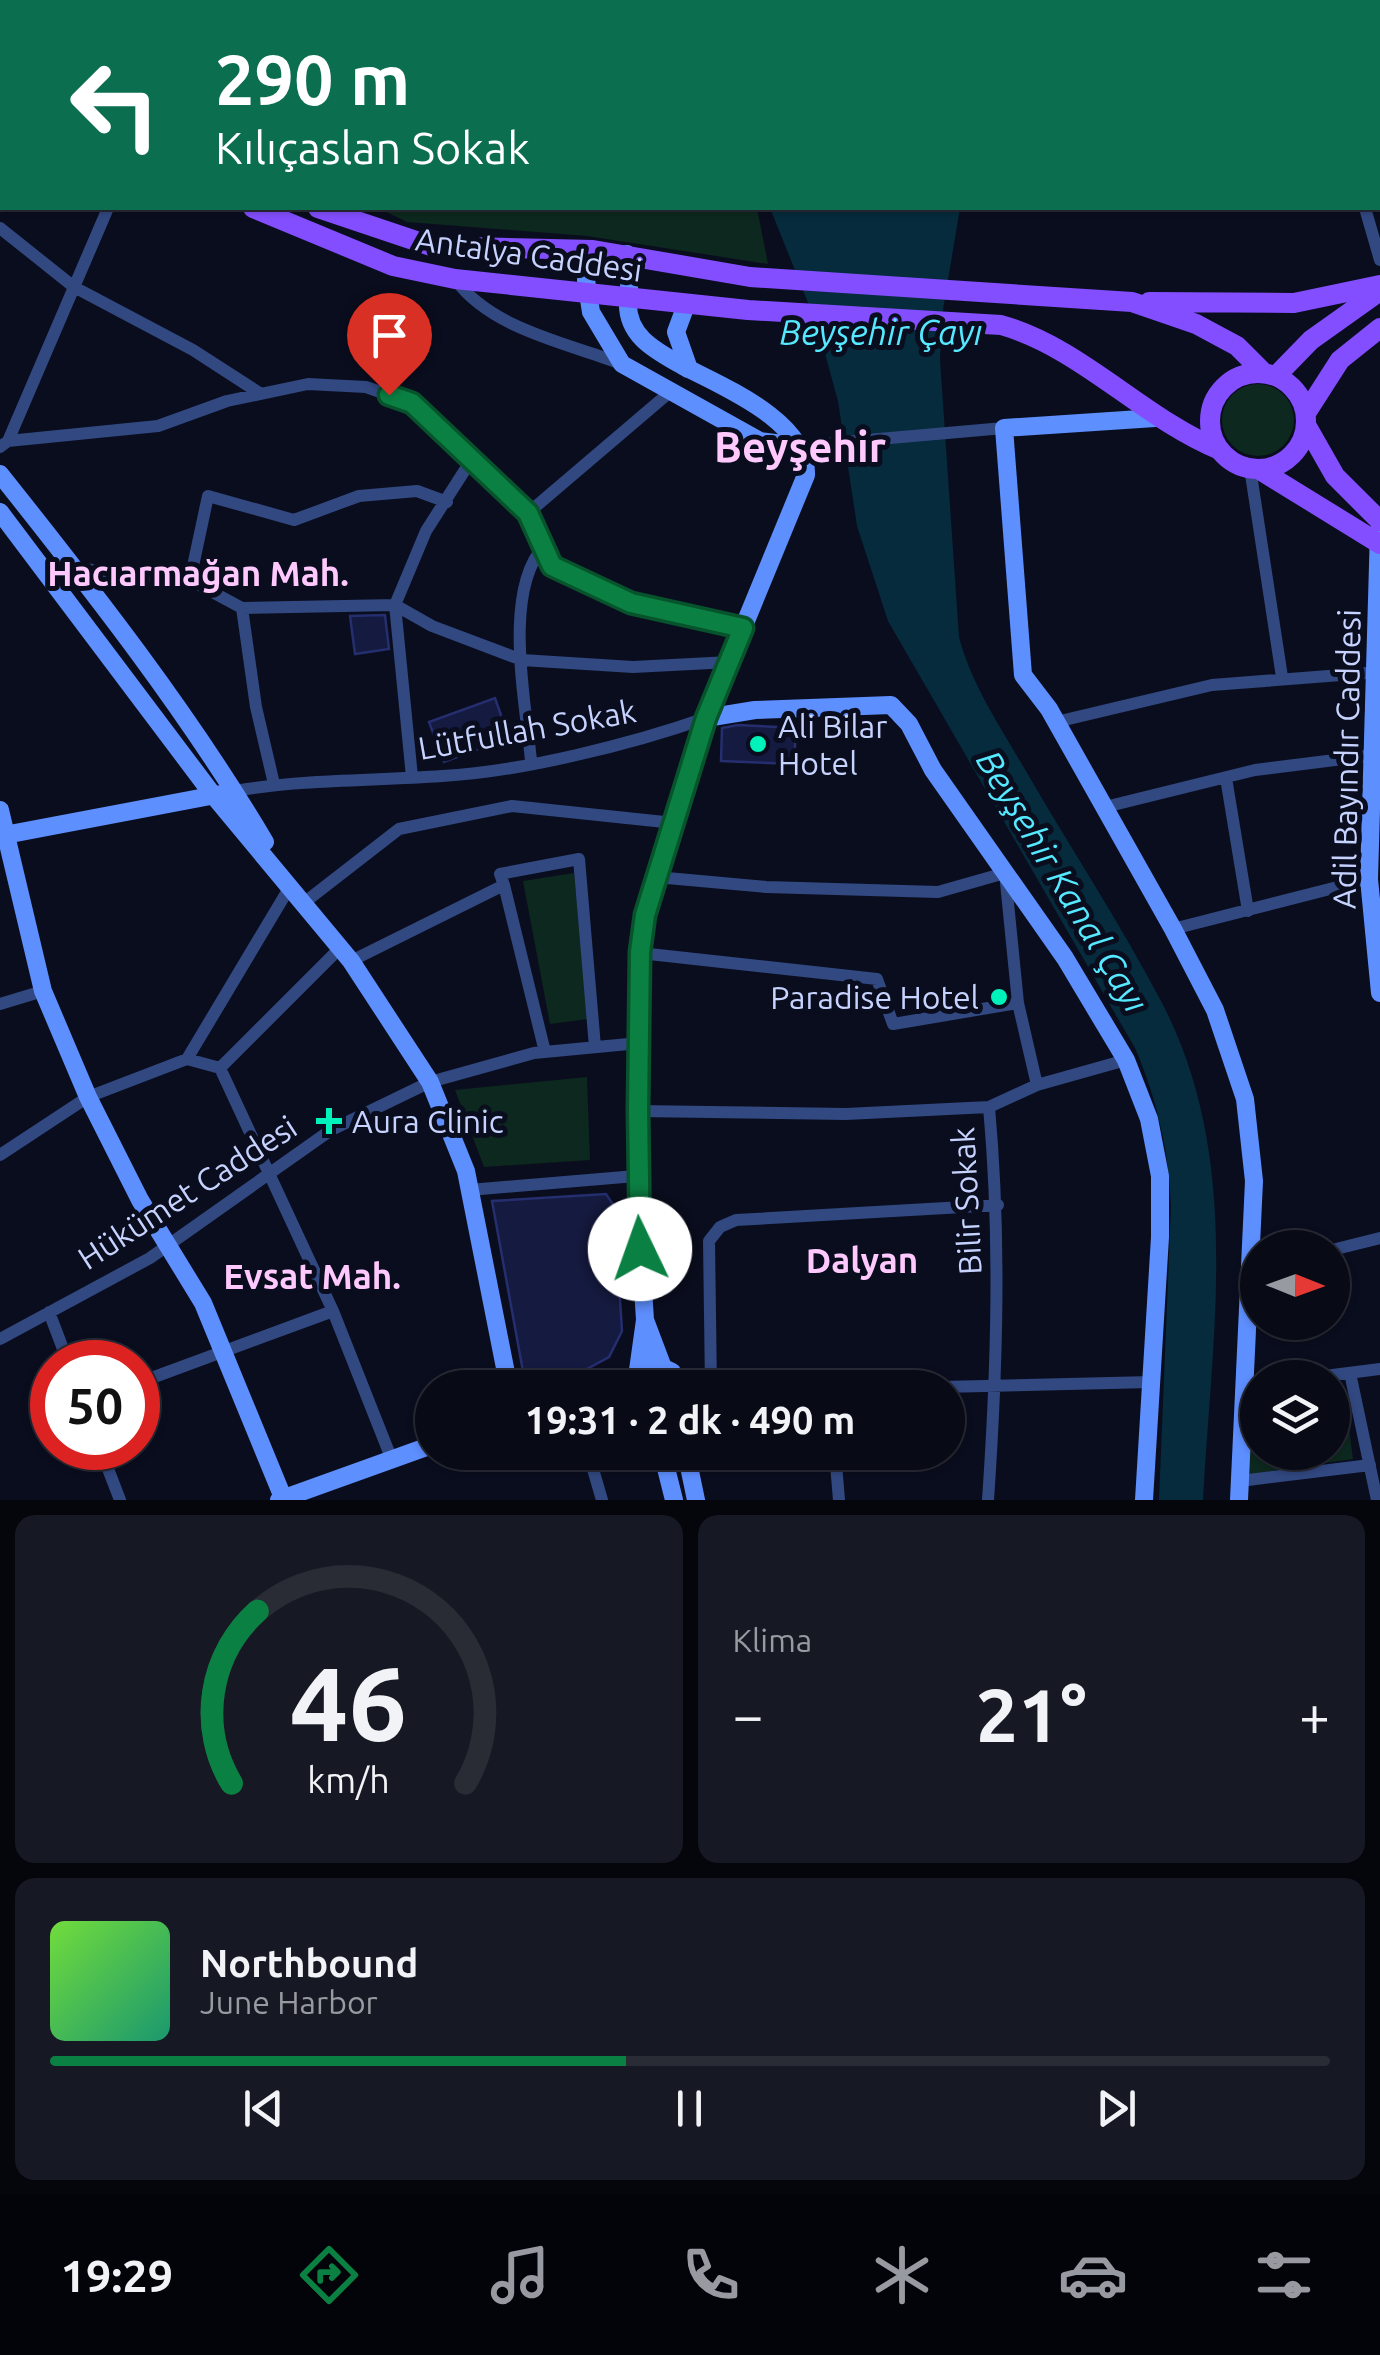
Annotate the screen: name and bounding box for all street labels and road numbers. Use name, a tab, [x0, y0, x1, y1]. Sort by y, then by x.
street label: Antalya Caddesi	[413, 220, 645, 288]
street label: Adil Bayındır Caddesi	[1325, 609, 1367, 909]
street label: Lütfullah Sokak	[415, 692, 639, 766]
street label: Hükümet Caddesi	[71, 1108, 303, 1276]
street label: Bilir Sokak	[944, 1126, 988, 1276]

